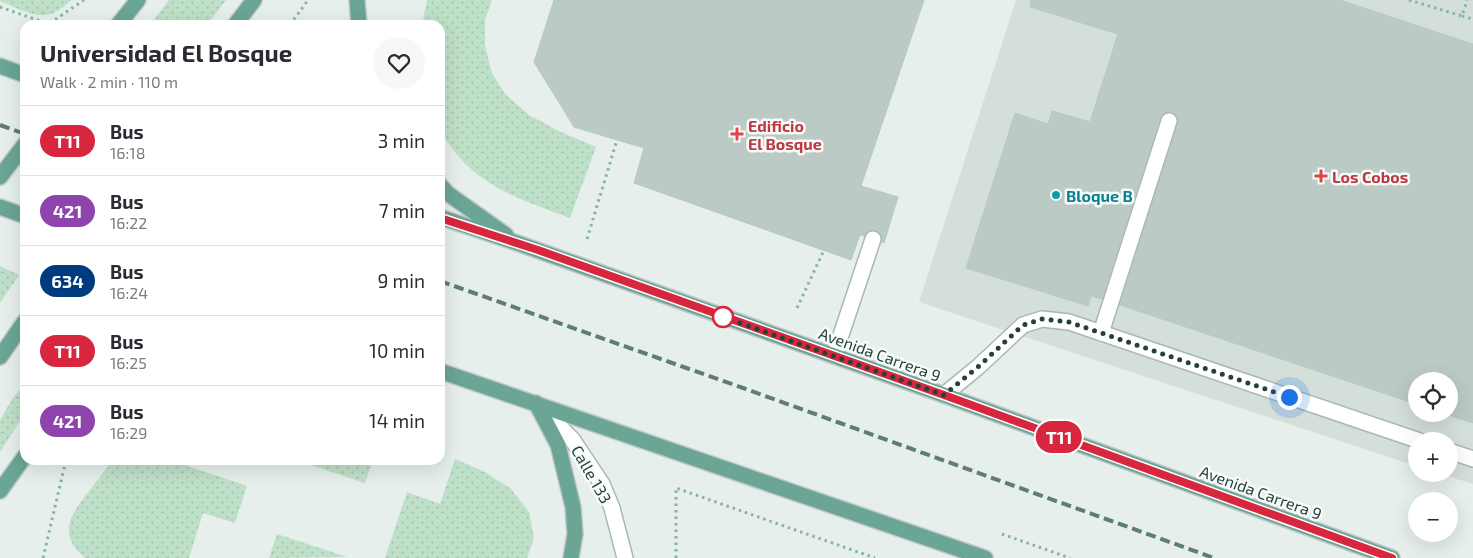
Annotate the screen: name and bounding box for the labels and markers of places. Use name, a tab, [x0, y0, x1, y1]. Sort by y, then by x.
place label: Edificio El Bosque	[748, 116, 822, 153]
marker: Edificio El Bosque	[730, 127, 744, 141]
place label: Los Cobos	[1332, 167, 1408, 186]
marker: Los Cobos	[1314, 169, 1328, 183]
place label: Bloque B	[1066, 186, 1133, 205]
marker: Bloque B	[1050, 189, 1062, 201]
unlabelled marker	[712, 306, 734, 328]

